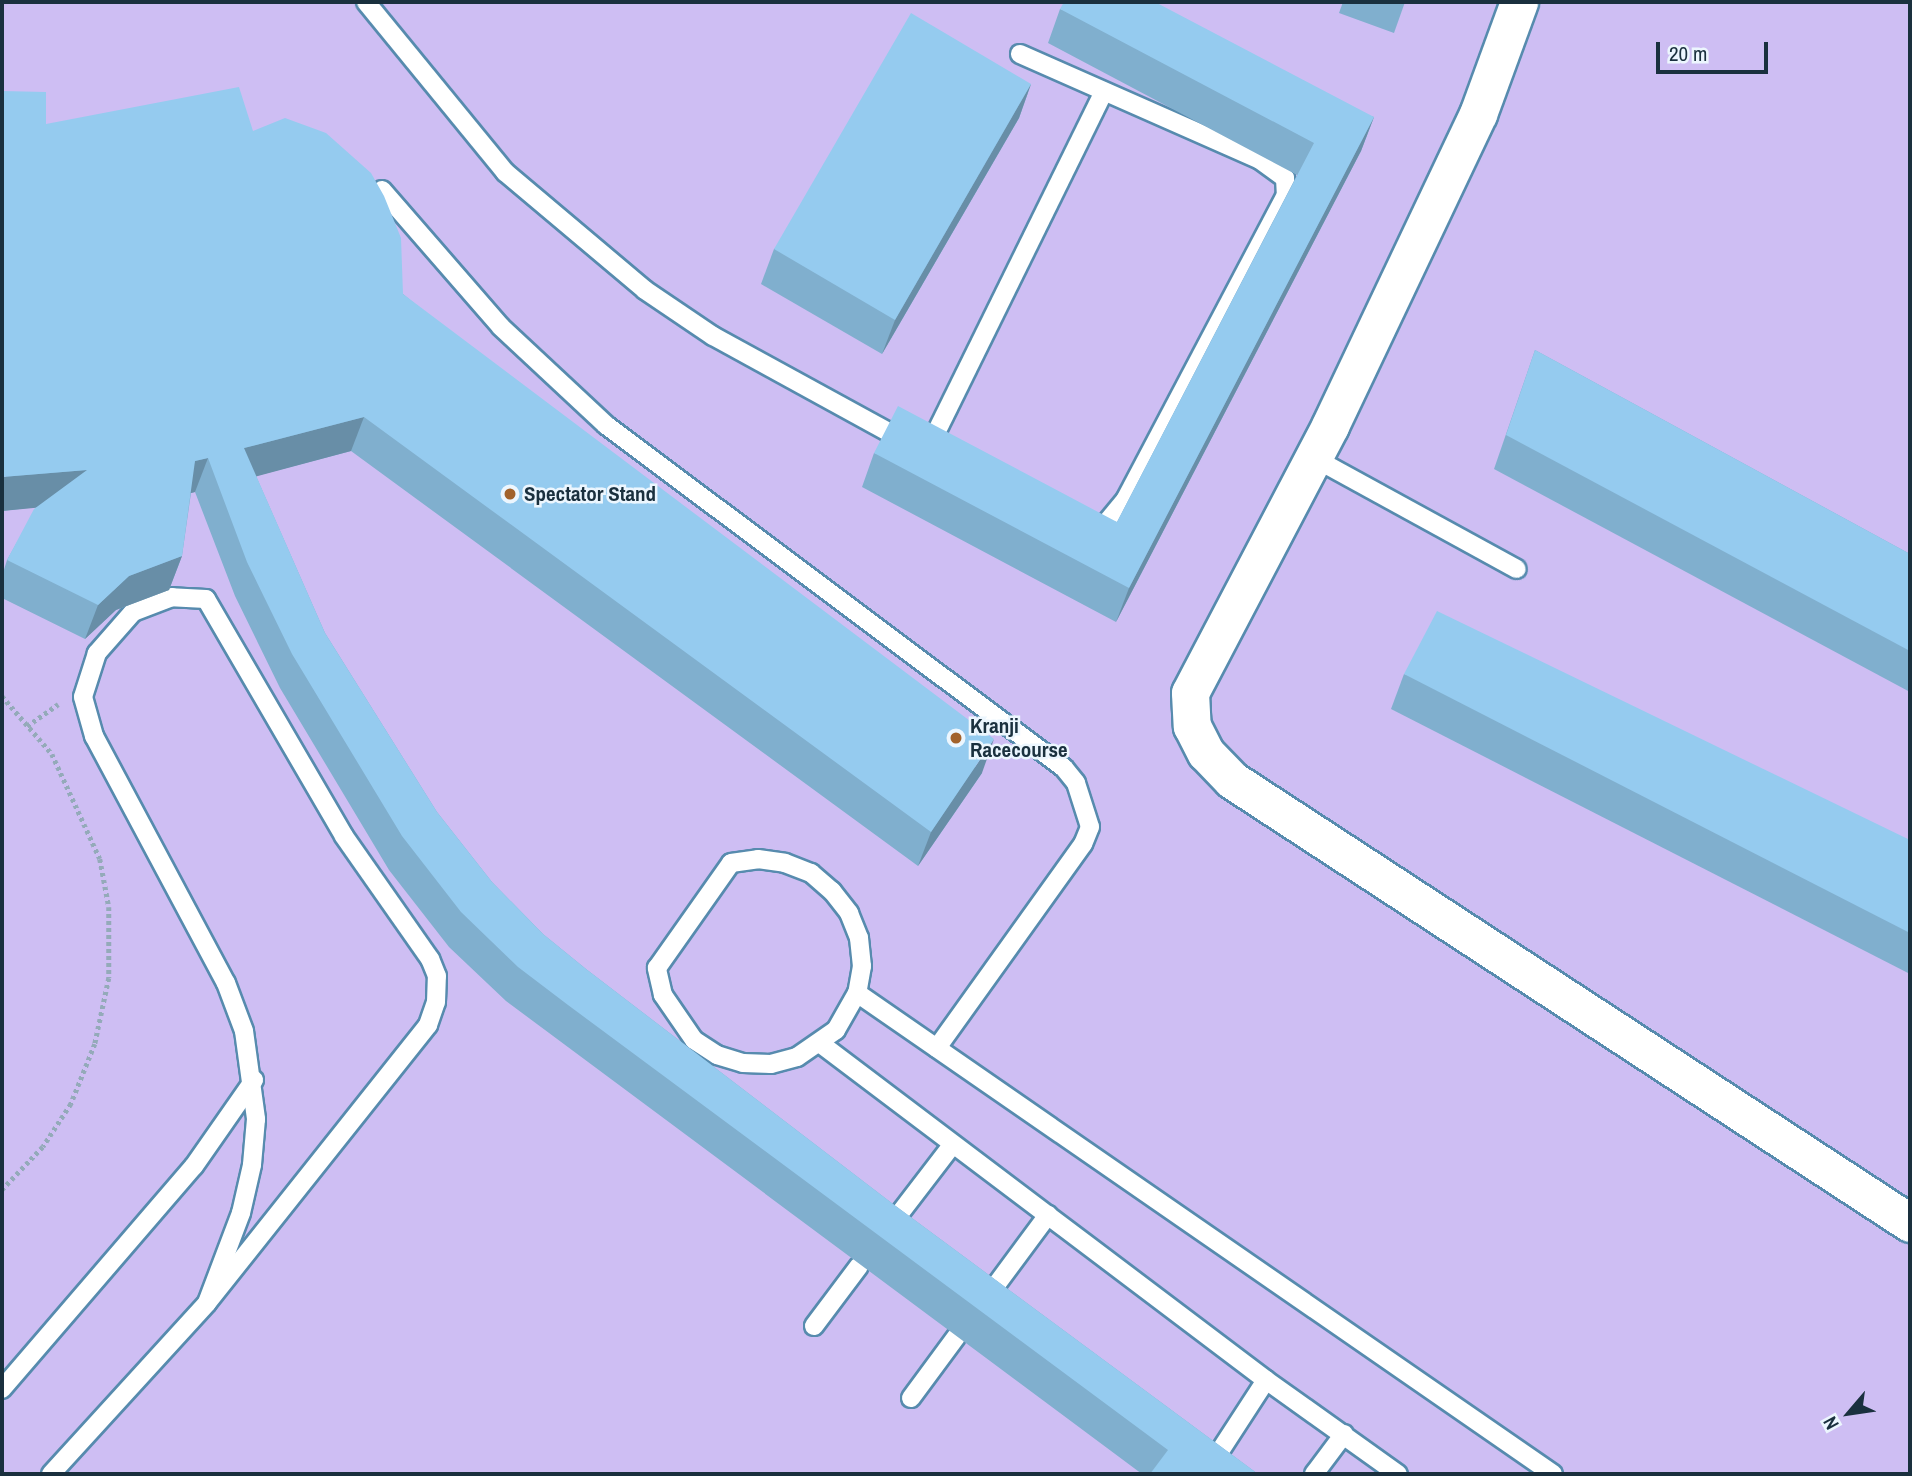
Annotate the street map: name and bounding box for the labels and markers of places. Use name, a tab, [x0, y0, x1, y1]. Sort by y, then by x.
place label: Spectator Stand	[524, 481, 656, 507]
marker: Spectator Stand	[502, 486, 518, 502]
place label: Kranji Racecourse	[970, 713, 1068, 763]
marker: Kranji Racecourse	[948, 730, 964, 746]

